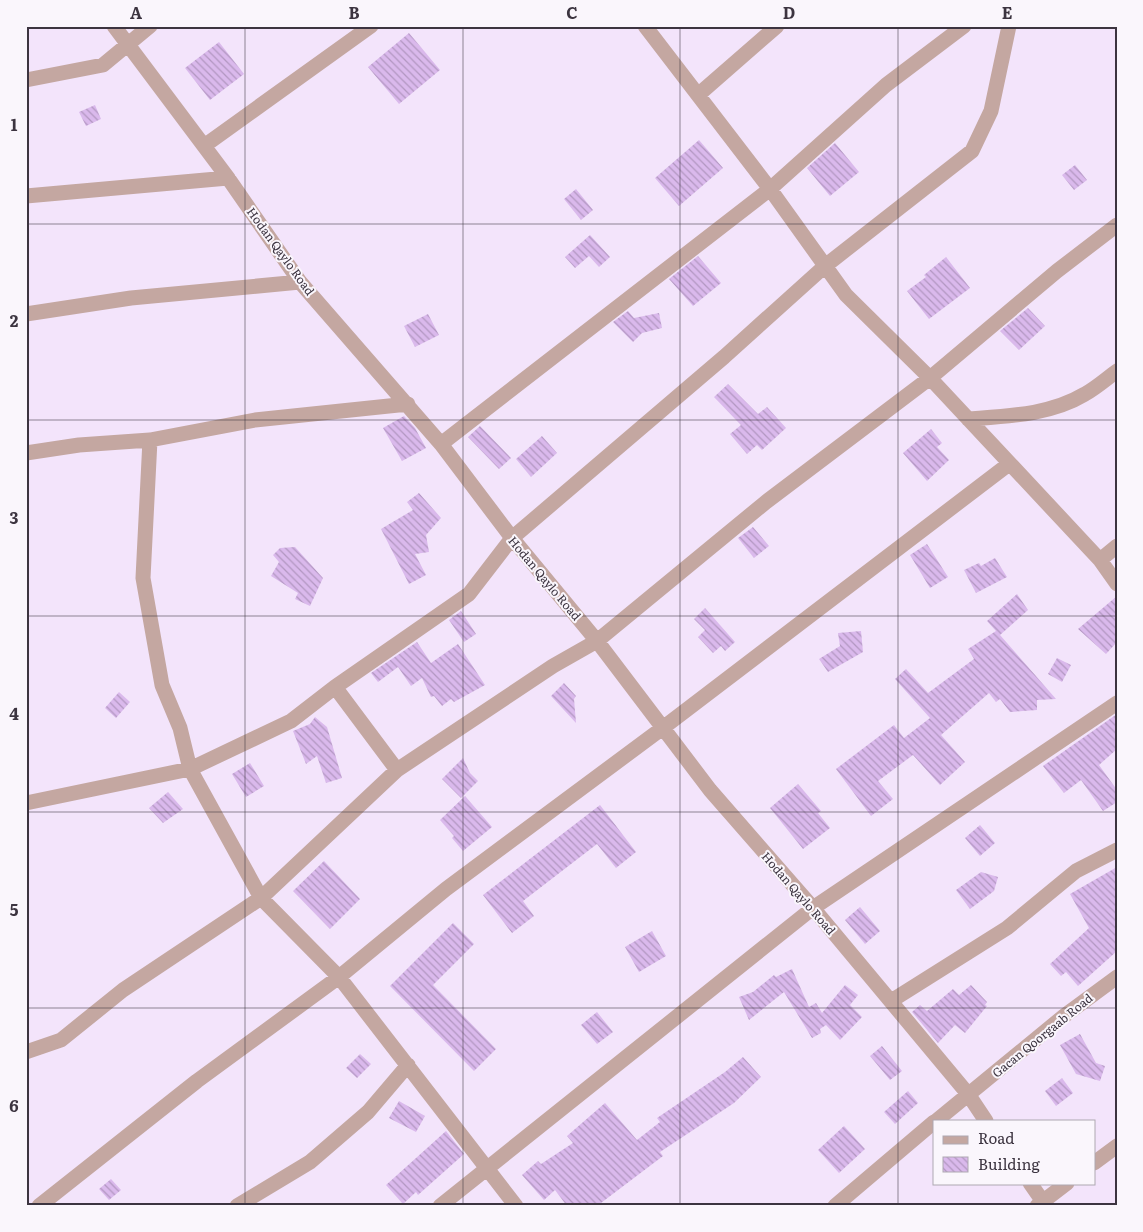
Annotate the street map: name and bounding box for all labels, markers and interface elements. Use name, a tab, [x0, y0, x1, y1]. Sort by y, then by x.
text: A	[130, 0, 142, 24]
text: B	[348, 0, 360, 24]
text: C	[566, 0, 578, 24]
text: D	[783, 0, 795, 24]
text: E	[1002, 0, 1013, 24]
text: 1	[11, 112, 18, 136]
street label: Hodan Qaylo Road	[243, 203, 320, 299]
text: 2	[10, 308, 19, 332]
text: 3	[10, 505, 19, 529]
street label: Hodan Qaylo Road	[504, 532, 586, 624]
text: 4	[9, 701, 19, 725]
street label: Hodan Qaylo Road	[758, 847, 841, 939]
text: 5	[10, 897, 19, 921]
street label: Gacan Qoorgaab Road	[988, 988, 1097, 1081]
text: 6	[9, 1093, 19, 1117]
legend	[933, 1120, 1096, 1184]
text: Road	[978, 1126, 1014, 1149]
text: Building	[978, 1152, 1040, 1175]

